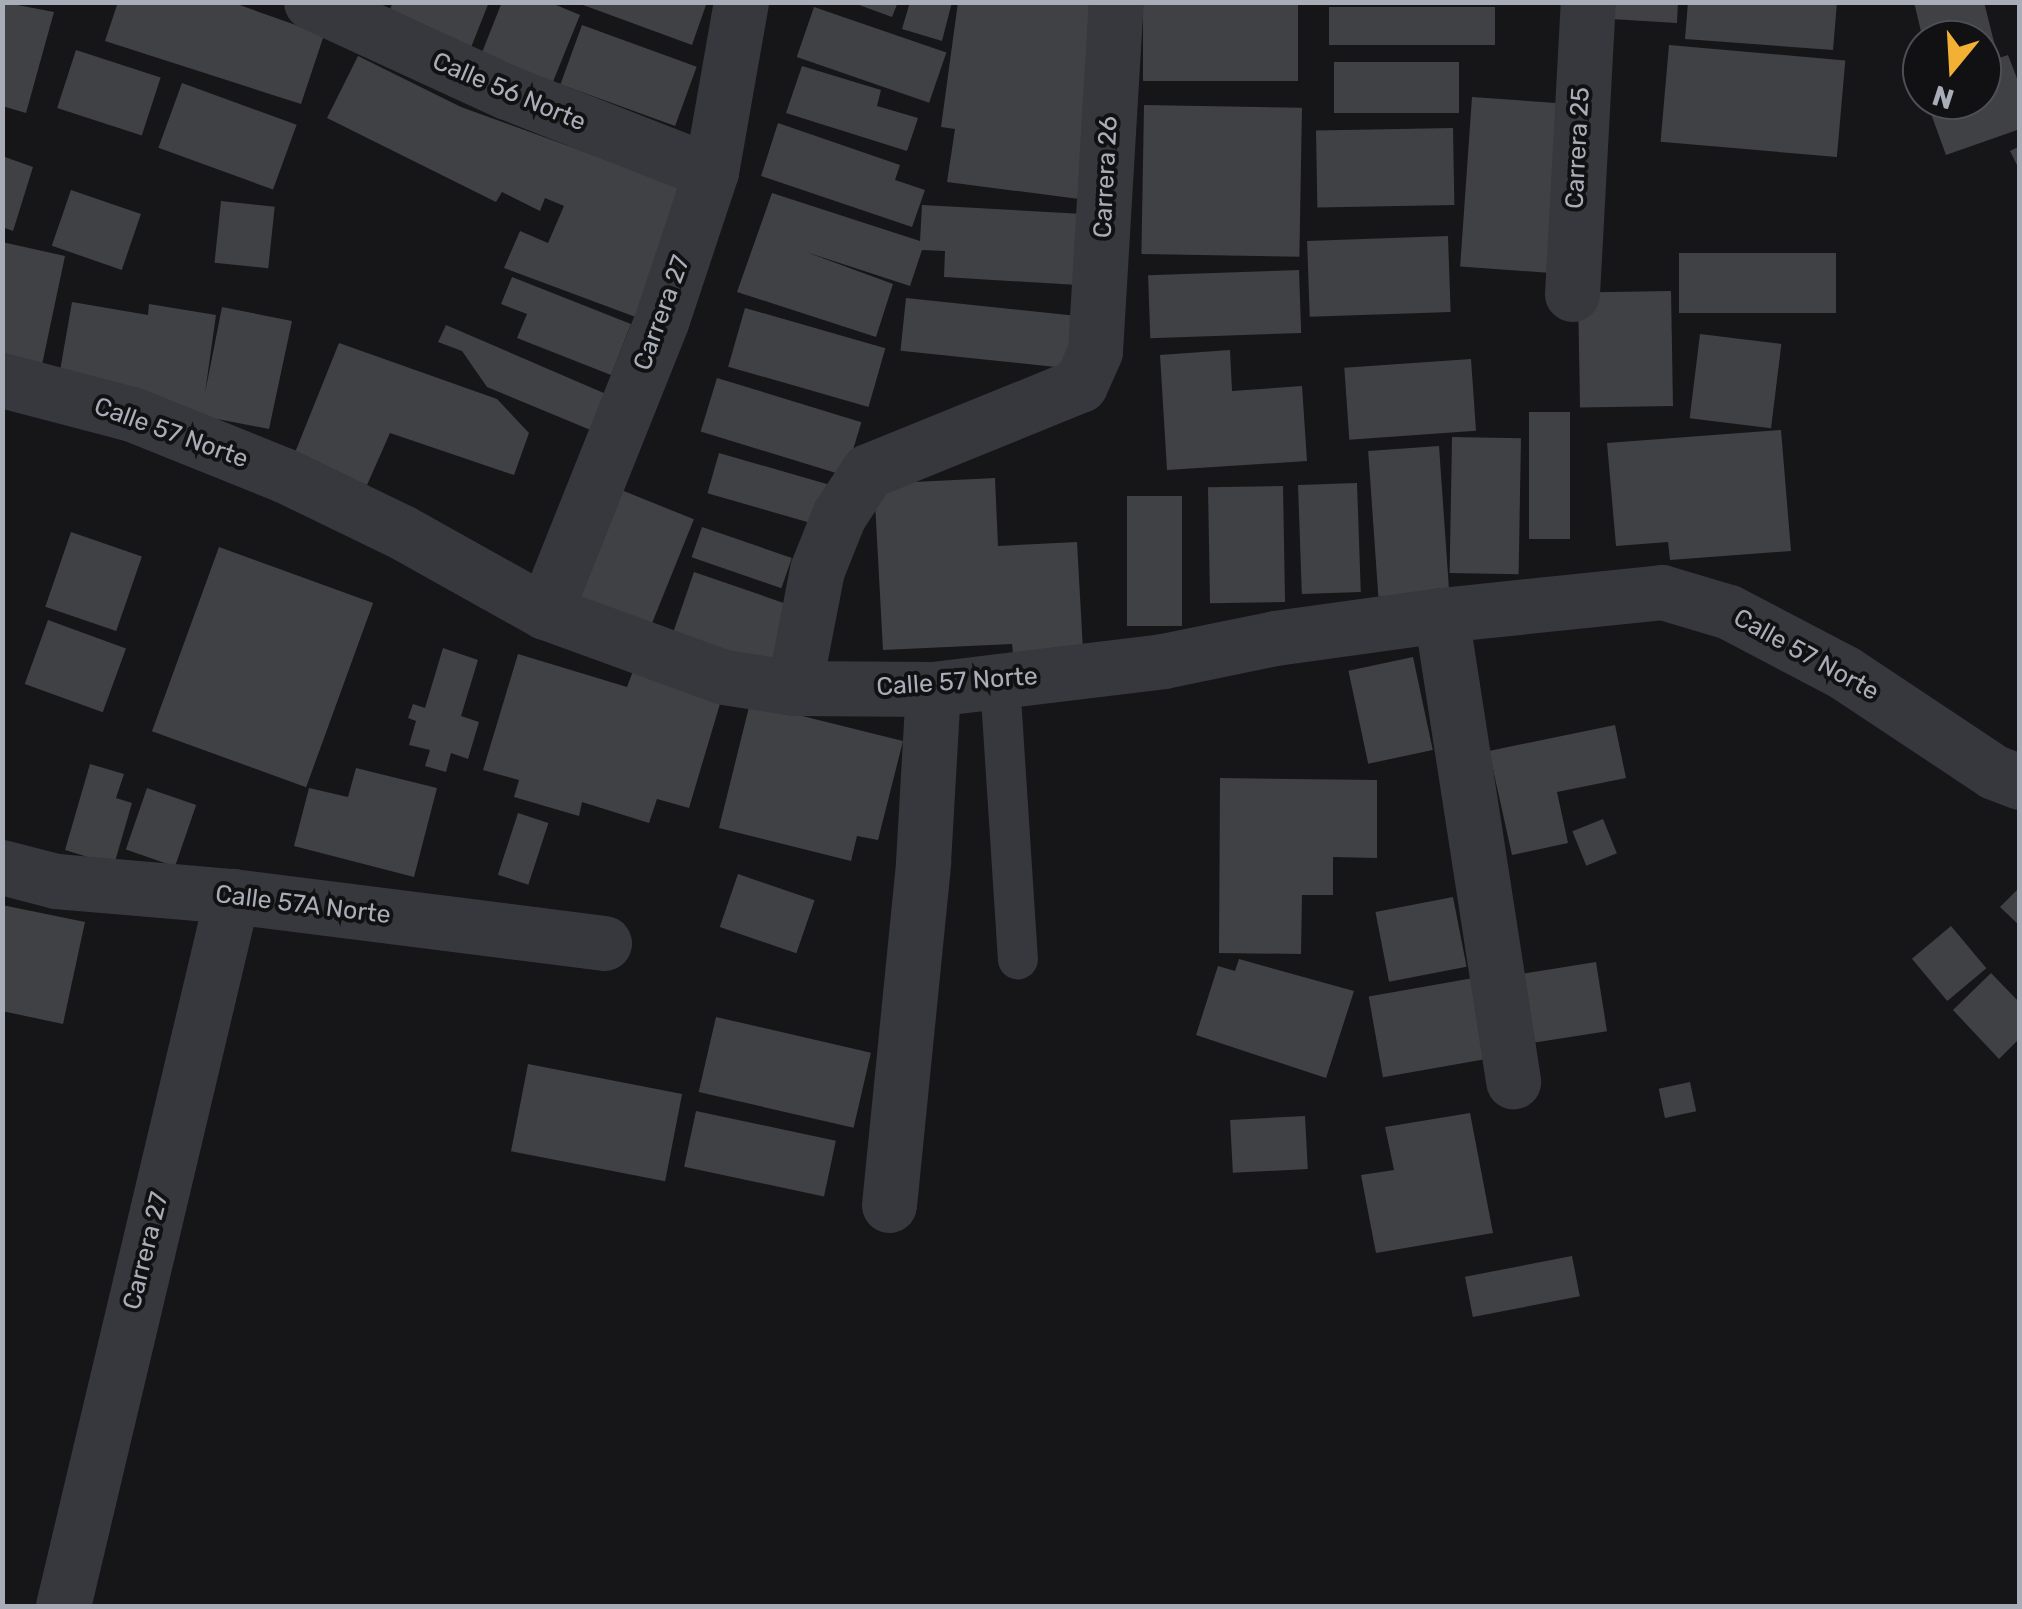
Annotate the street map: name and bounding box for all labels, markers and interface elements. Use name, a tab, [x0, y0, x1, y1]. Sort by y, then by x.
north arrow	[1902, 20, 2002, 120]
street label: Calle 56 Norte	[428, 46, 590, 138]
text: N	[1929, 78, 1958, 116]
street label: Carrera 25	[1560, 86, 1596, 210]
street label: Carrera 26	[1088, 115, 1124, 239]
street label: Carrera 27	[627, 252, 697, 374]
street label: Calle 57 Norte	[90, 391, 252, 475]
street label: Calle 57 Norte	[1728, 603, 1884, 707]
street label: Calle 57 Norte	[875, 661, 1039, 703]
street label: Calle 57A Norte	[213, 879, 393, 931]
street label: Carrera 27	[117, 1189, 175, 1313]

